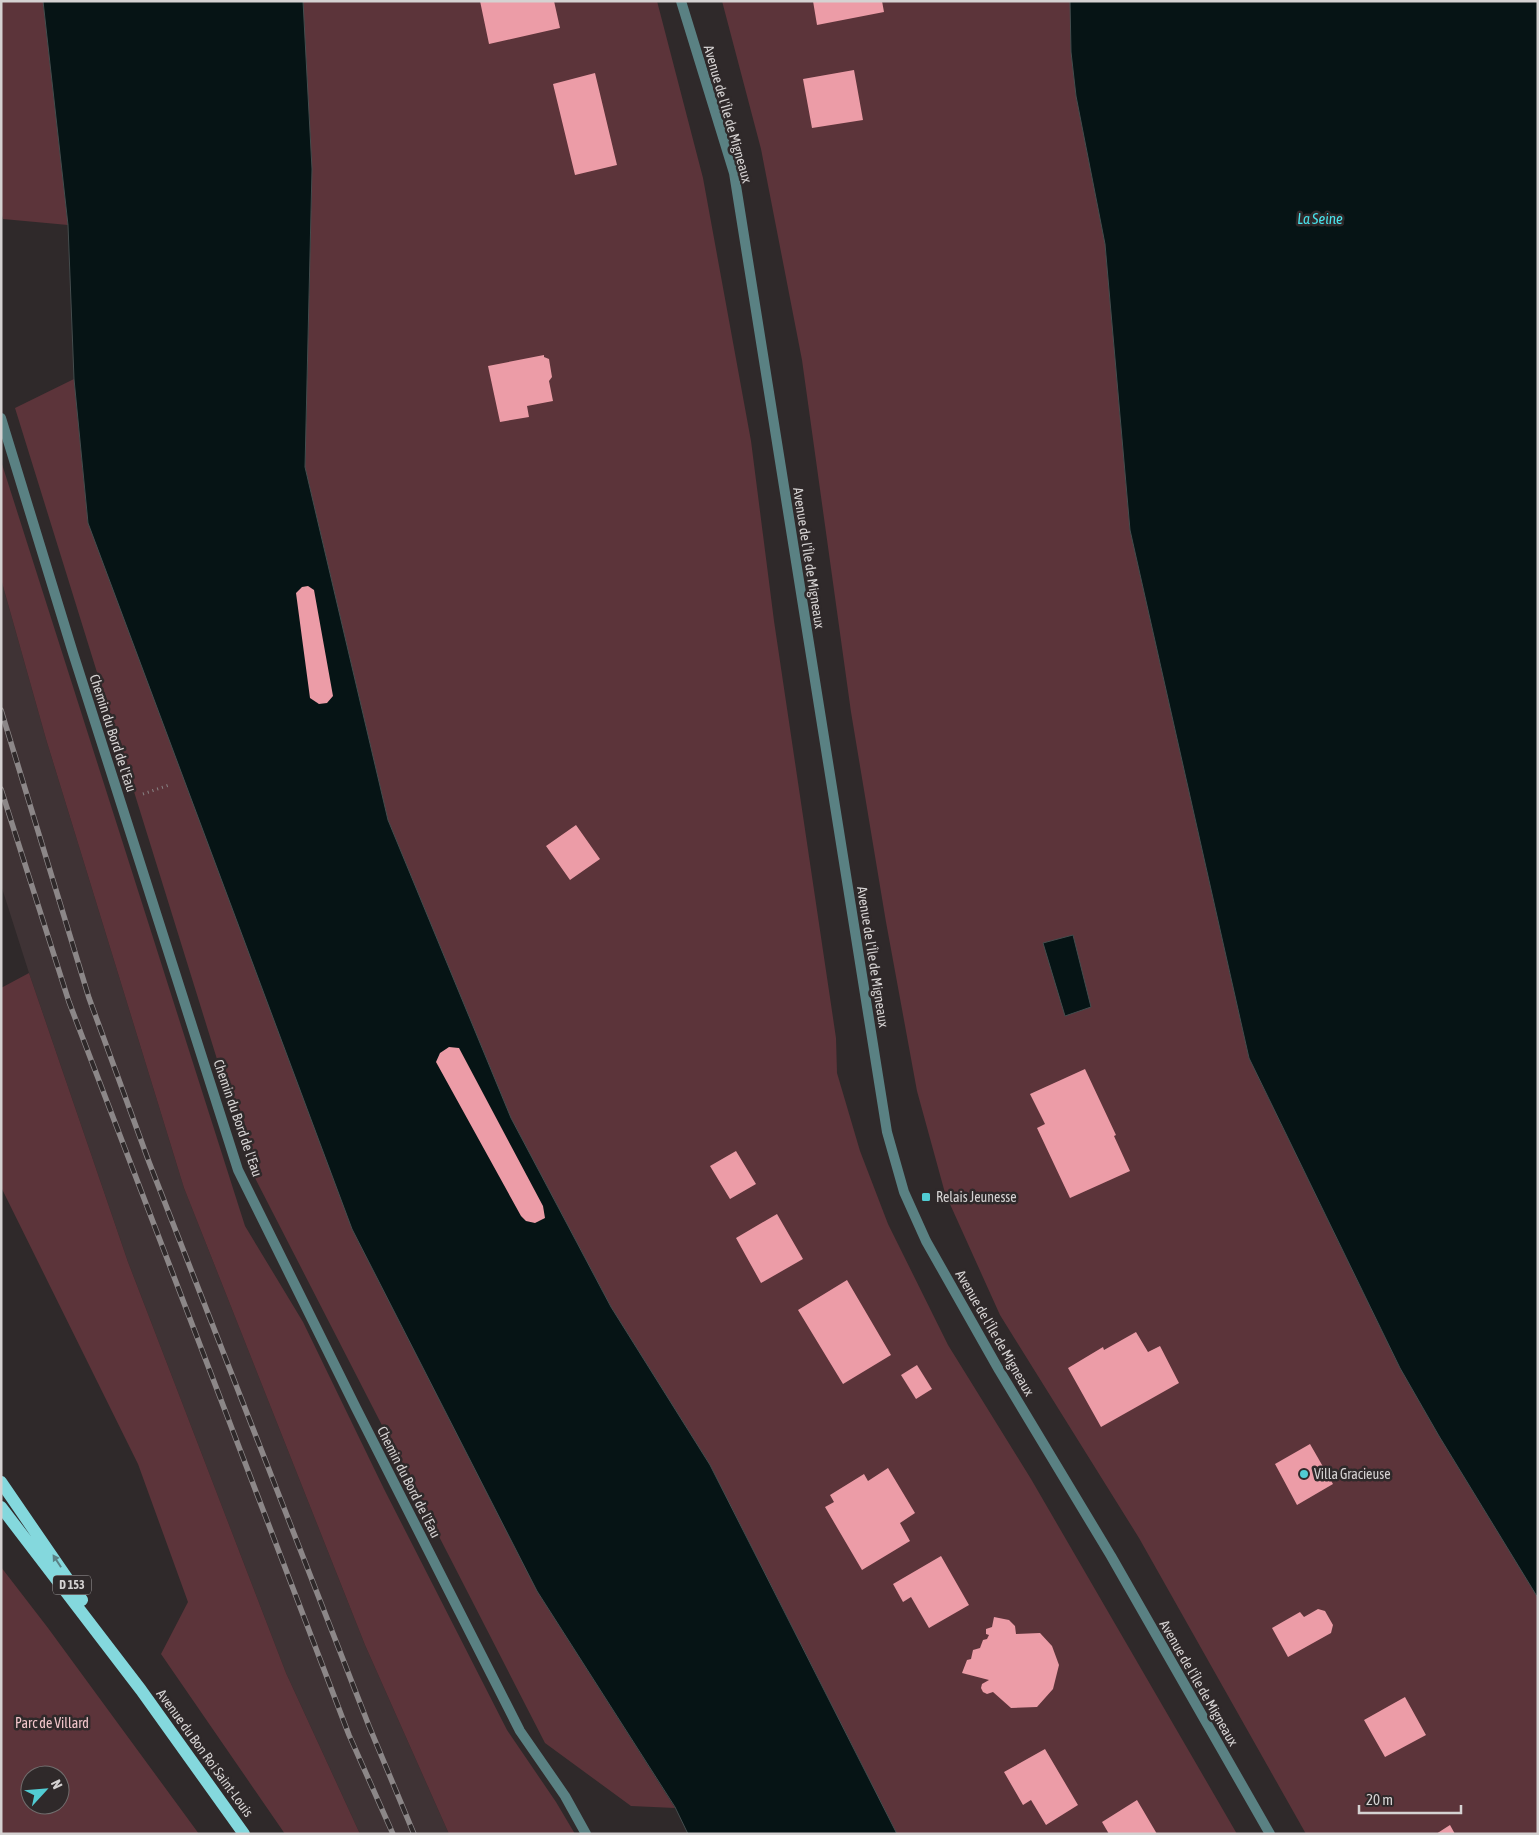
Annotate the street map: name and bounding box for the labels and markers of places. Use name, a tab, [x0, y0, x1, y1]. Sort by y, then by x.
place label: Relais Jeunesse	[936, 1189, 1017, 1205]
marker: Relais Jeunesse	[920, 1191, 932, 1203]
place label: Villa Gracieuse	[1314, 1466, 1391, 1482]
marker: Villa Gracieuse	[1298, 1468, 1310, 1480]

